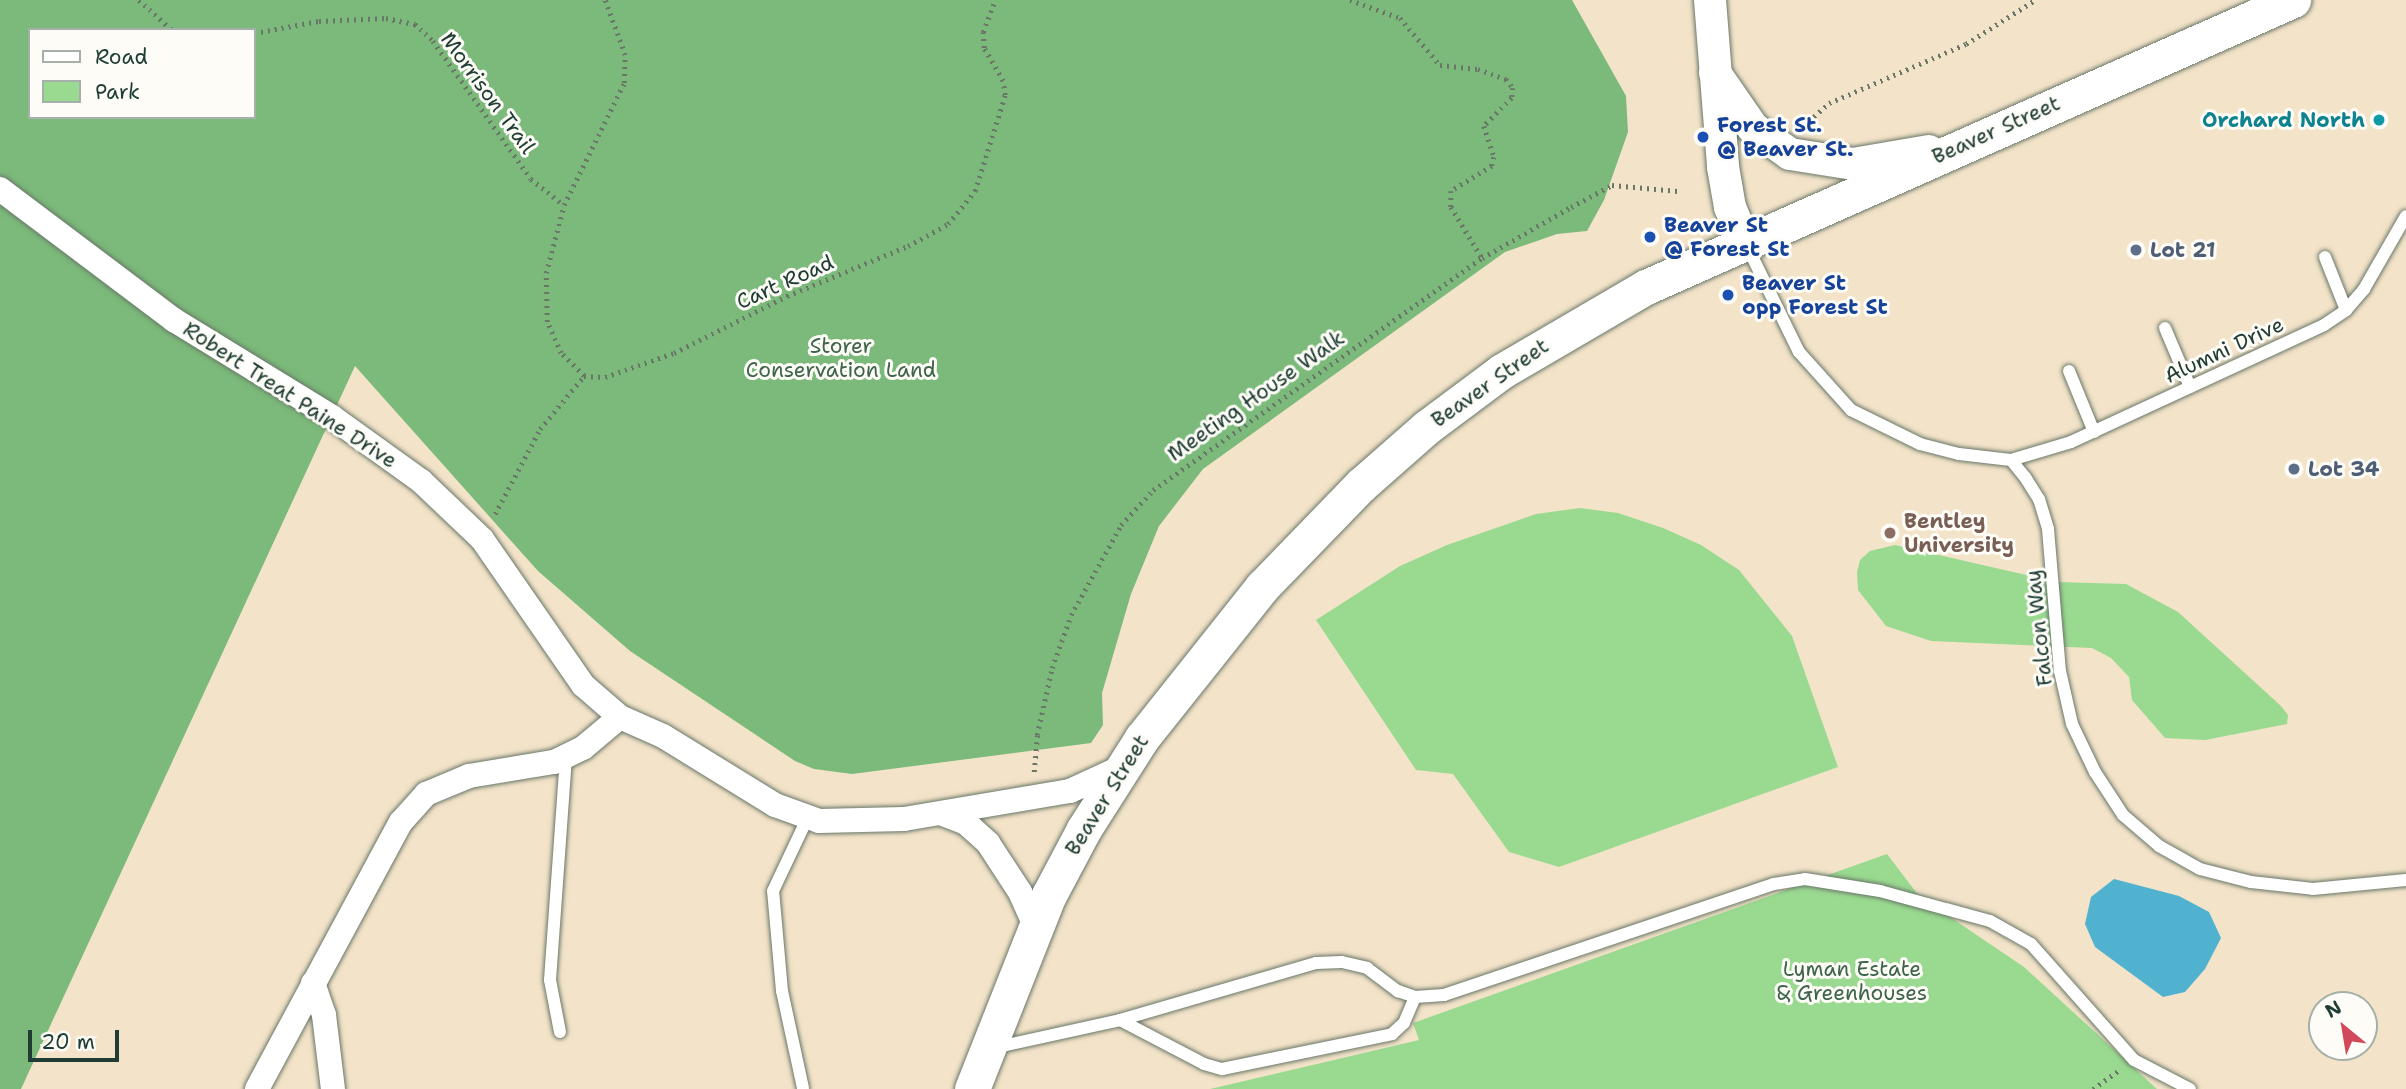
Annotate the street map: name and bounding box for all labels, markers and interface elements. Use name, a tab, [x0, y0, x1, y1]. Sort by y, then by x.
street label: Morrison Trail	[435, 27, 541, 159]
legend	[28, 28, 256, 119]
text: Road	[95, 43, 148, 71]
text: Park	[95, 78, 140, 106]
street label: Beaver Street	[1928, 91, 2064, 169]
place label: Orchard North	[2202, 107, 2365, 133]
place label: Forest St. @ Beaver St.	[1717, 112, 1854, 162]
marker: Orchard North	[2371, 112, 2387, 128]
marker: Forest St. @ Beaver St.	[1695, 129, 1711, 145]
place label: Beaver St @ Forest St	[1664, 212, 1789, 262]
marker: Beaver St @ Forest St	[1642, 229, 1658, 245]
place label: Lot 21	[2150, 237, 2216, 263]
marker: Lot 21	[2128, 242, 2144, 258]
street label: Cart Road	[732, 249, 838, 315]
place label: Beaver St opp Forest St	[1742, 270, 1888, 320]
marker: Beaver St opp Forest St	[1720, 287, 1736, 303]
street label: Alumni Drive	[2160, 311, 2288, 389]
street label: Robert Treat Paine Drive	[178, 316, 402, 474]
street label: Meeting House Walk	[1163, 325, 1349, 467]
park label: Storer Conservation Land	[746, 333, 936, 383]
street label: Beaver Street	[1426, 333, 1554, 433]
place label: Lot 34	[2308, 456, 2379, 482]
marker: Lot 34	[2286, 461, 2302, 477]
place label: Bentley University	[1904, 508, 2014, 558]
marker: Bentley University	[1882, 525, 1898, 541]
street label: Falcon Way	[2020, 569, 2058, 687]
street label: Beaver Street	[1060, 730, 1154, 860]
park label: Lyman Estate & Greenhouses	[1777, 956, 1927, 1006]
north arrow	[2308, 991, 2378, 1061]
text: N	[2320, 995, 2346, 1024]
scale bar	[32, 1016, 122, 1060]
text: 20 m	[41, 1028, 95, 1056]

